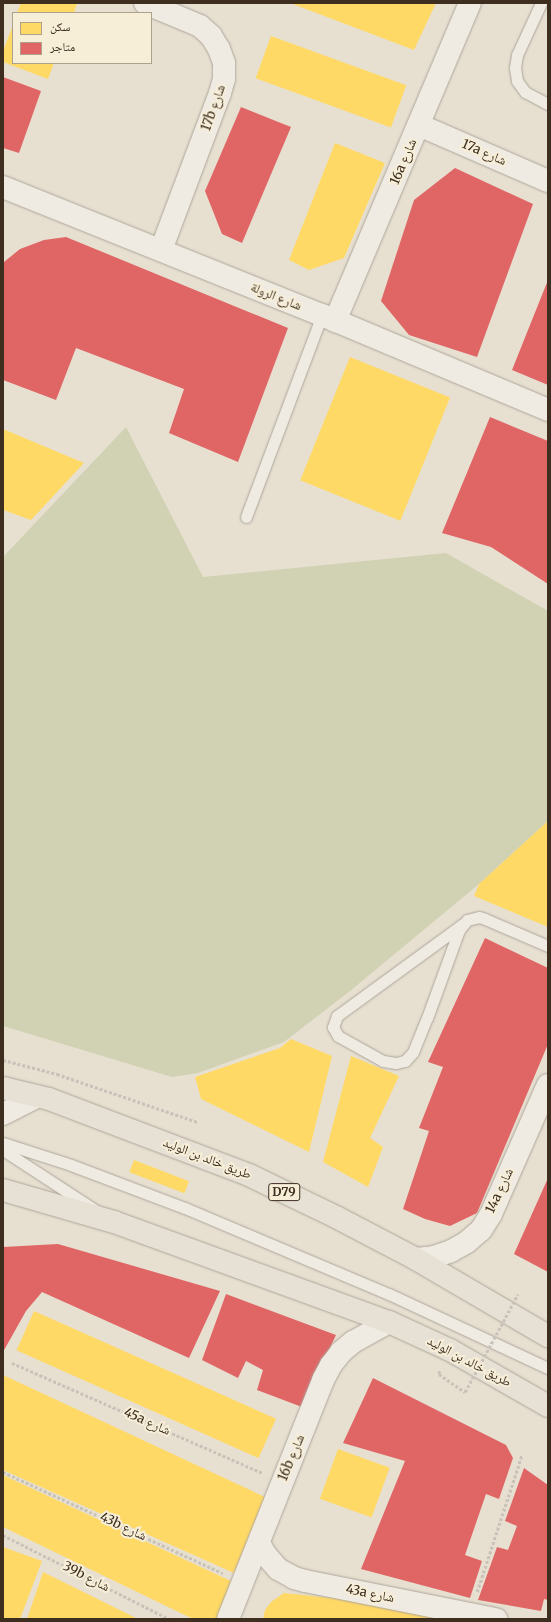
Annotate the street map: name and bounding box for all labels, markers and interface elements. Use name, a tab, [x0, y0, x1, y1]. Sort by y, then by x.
legend	[12, 12, 152, 64]
text: سكن	[50, 19, 70, 34]
text: متاجر	[50, 39, 75, 54]
street label: 17b شارع	[199, 83, 229, 133]
street label: 16a شارع	[387, 137, 421, 187]
street label: 17a شارع	[459, 137, 509, 169]
street label: شارع الرولة	[248, 280, 304, 314]
street label: طريق خالد بن الوليد	[161, 1135, 253, 1183]
street label: 14a شارع	[483, 1166, 517, 1216]
road number: D79	[268, 1182, 300, 1202]
street label: طريق خالد بن الوليد	[424, 1333, 514, 1391]
street label: 45a شارع	[121, 1405, 173, 1439]
street label: 16b شارع	[276, 1432, 308, 1484]
street label: 43b شارع	[97, 1509, 149, 1545]
street label: 39b شارع	[60, 1559, 112, 1595]
street label: 43a شارع	[344, 1582, 396, 1606]

